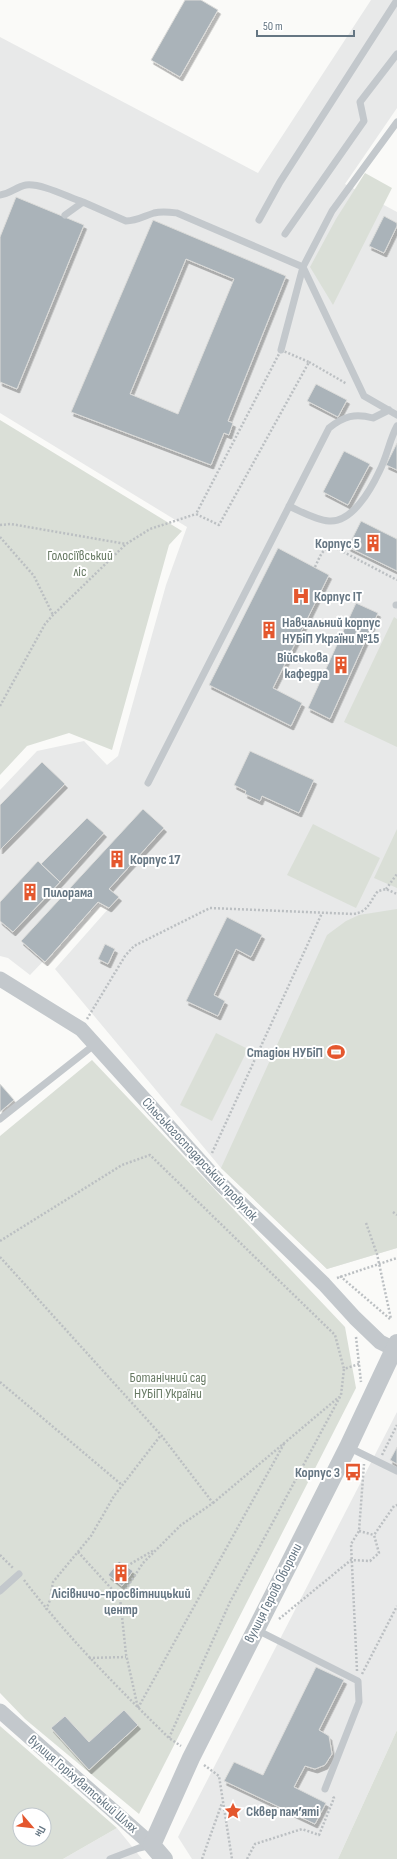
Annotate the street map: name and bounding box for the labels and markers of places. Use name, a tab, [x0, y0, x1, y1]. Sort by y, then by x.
building icon: Корпус 5	[363, 533, 383, 553]
place label: Корпус 5	[315, 535, 360, 552]
hospital icon: Корпус ІТ	[291, 586, 311, 606]
place label: Корпус ІТ	[314, 588, 362, 605]
place label: Навчальний корпус НУБіП України №15	[282, 614, 381, 647]
building icon: Навчальний корпус НУБіП України №15	[259, 620, 279, 640]
place label: Військова кафедра	[277, 649, 328, 682]
building icon: Військова кафедра	[331, 655, 351, 675]
building icon: Корпус 17	[107, 849, 127, 869]
place label: Корпус 17	[130, 851, 181, 868]
building icon: Пилорама	[20, 882, 40, 902]
place label: Пилорама	[43, 884, 93, 901]
sports icon: Стадіон НУБіП	[326, 1042, 346, 1062]
place label: Стадіон НУБіП	[247, 1044, 323, 1061]
bus stop icon: Корпус 3	[343, 1462, 363, 1482]
place label: Корпус 3	[295, 1464, 340, 1481]
building icon: Лісівничо-просвітницький центр	[111, 1563, 131, 1583]
place label: Лісівничо-просвітницький центр	[50, 1585, 191, 1618]
place icon: Сквер пам’яті	[223, 1801, 243, 1821]
place label: Сквер пам’яті	[246, 1803, 319, 1820]

